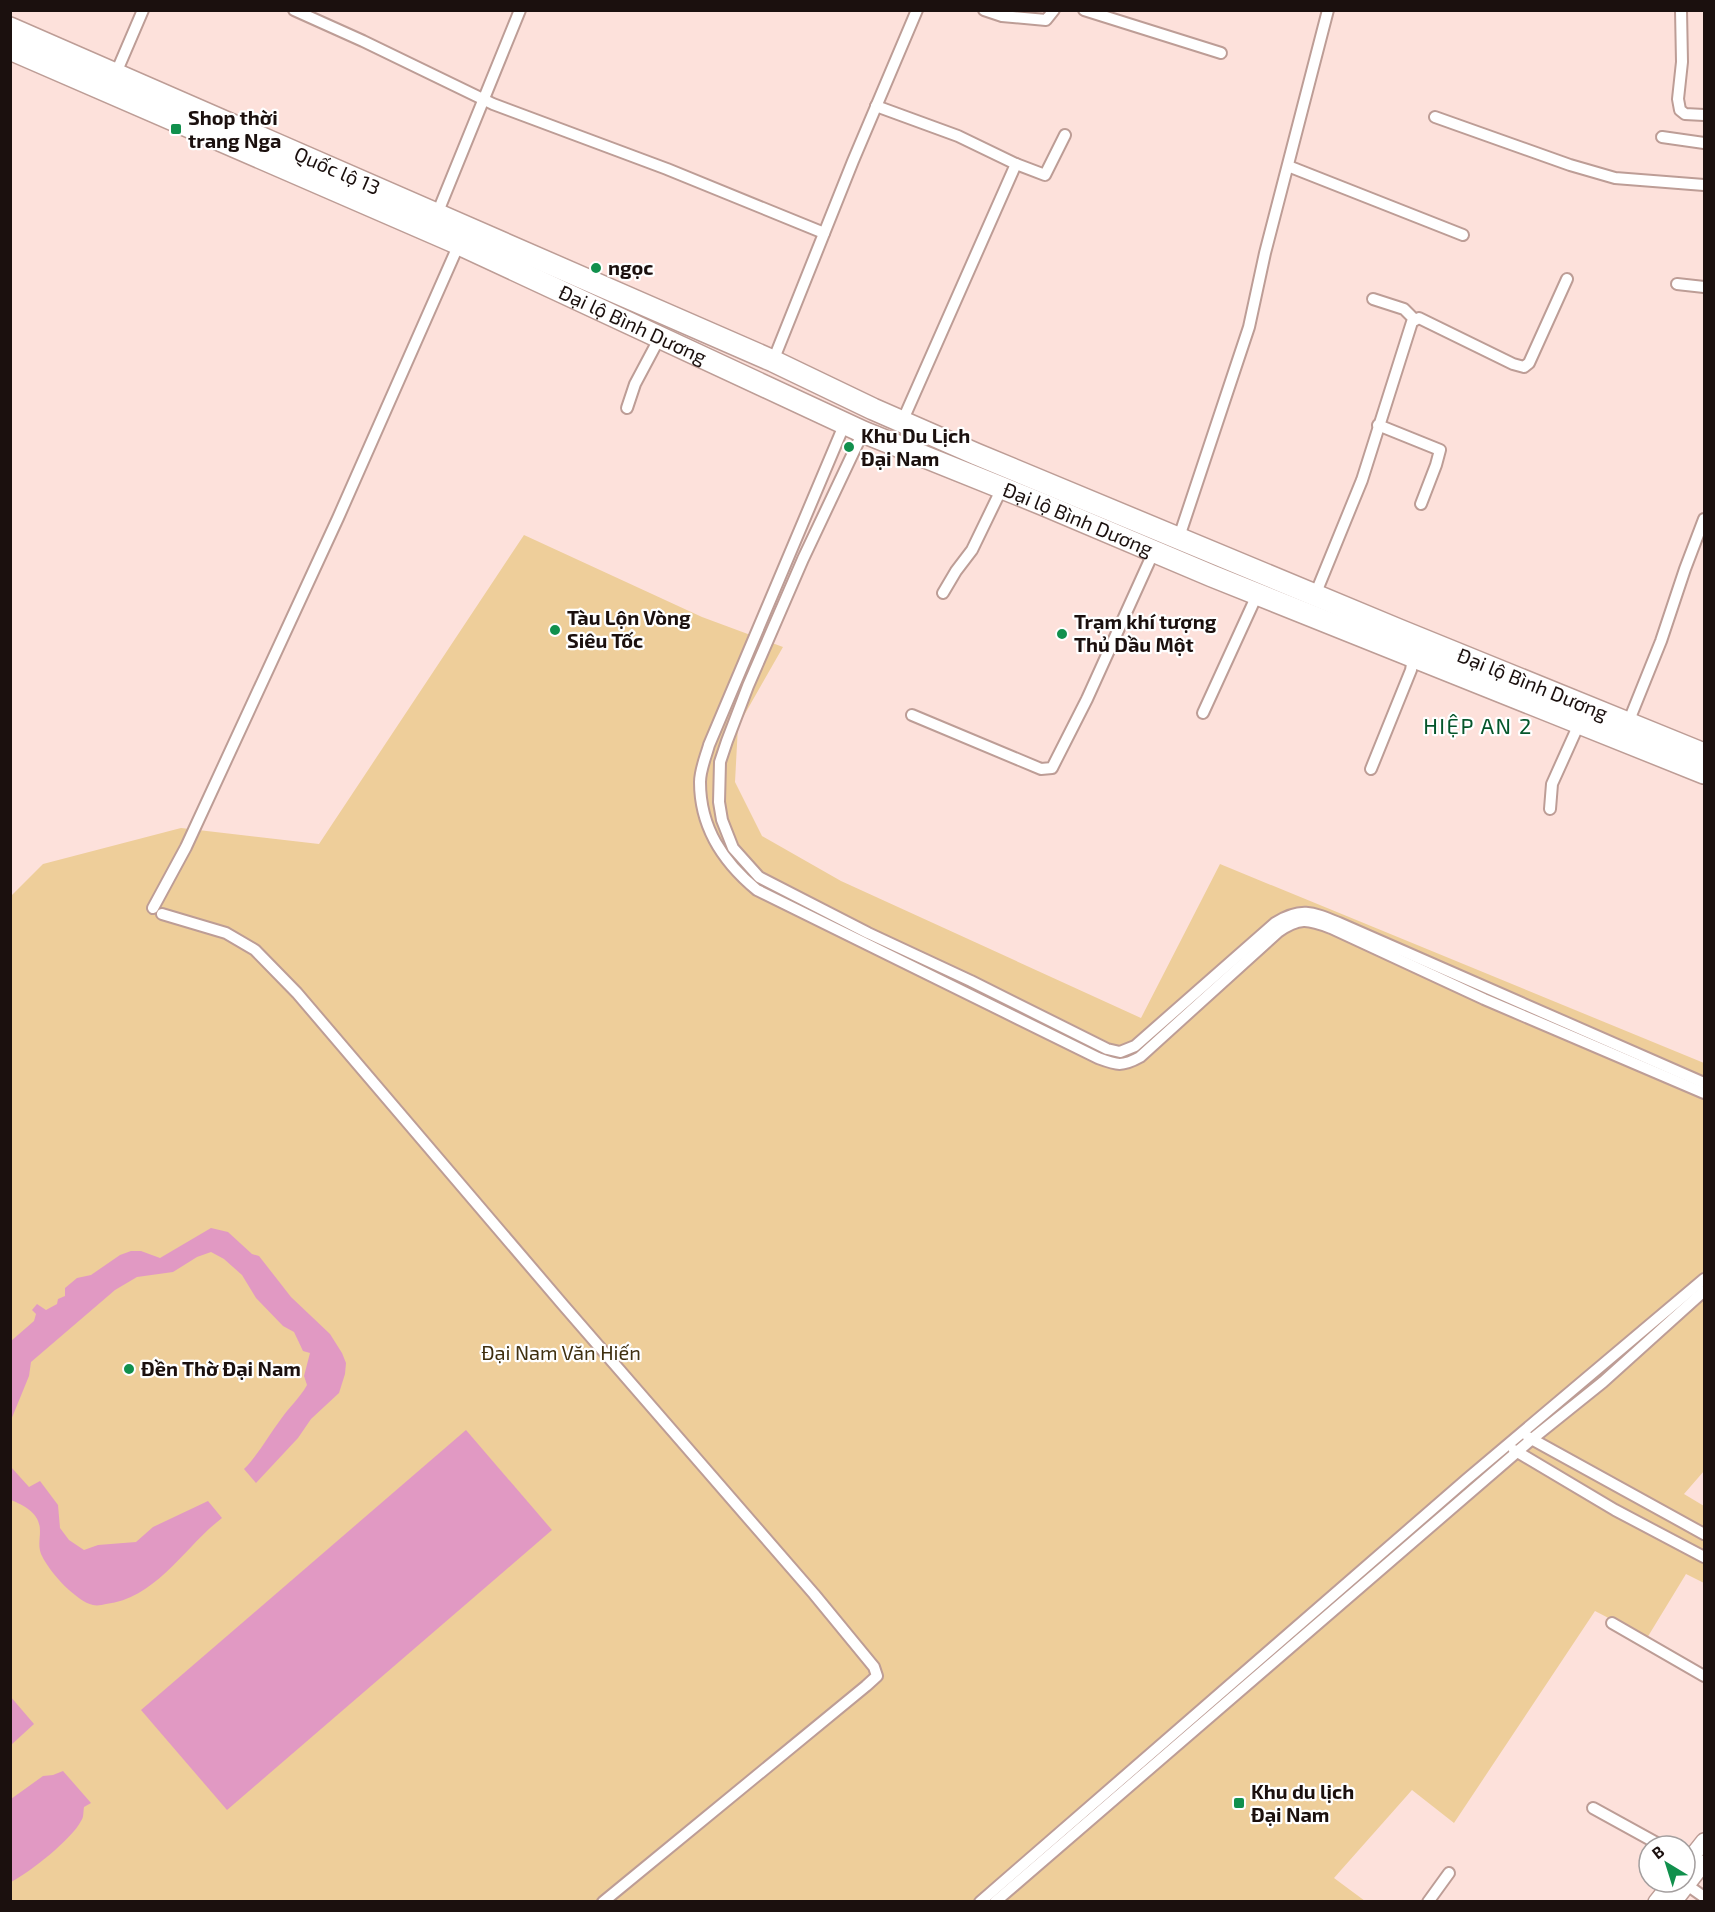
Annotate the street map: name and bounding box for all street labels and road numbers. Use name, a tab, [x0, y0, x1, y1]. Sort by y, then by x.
street label: Quốc lộ 13	[291, 141, 384, 199]
street label: Đại lộ Bình Dương	[555, 279, 711, 369]
street label: Đại lộ Bình Dương	[1000, 477, 1157, 561]
street label: Đại lộ Bình Dương	[1454, 642, 1612, 725]

